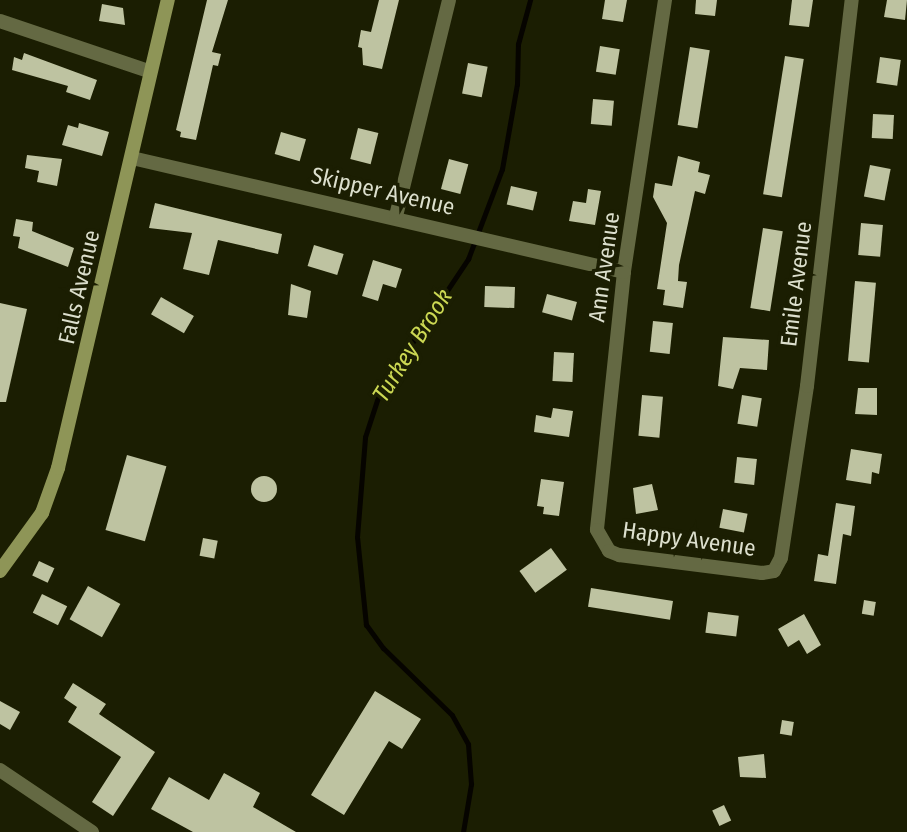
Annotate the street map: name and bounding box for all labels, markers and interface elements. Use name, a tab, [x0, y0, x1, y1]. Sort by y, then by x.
street label: Skipper Avenue	[309, 161, 457, 221]
street label: Ann Avenue	[583, 210, 625, 324]
street label: Emile Avenue	[775, 220, 817, 348]
street label: Falls Avenue	[52, 227, 106, 347]
water label: Turkey Brook	[367, 284, 459, 408]
street label: Happy Avenue	[621, 516, 757, 562]

